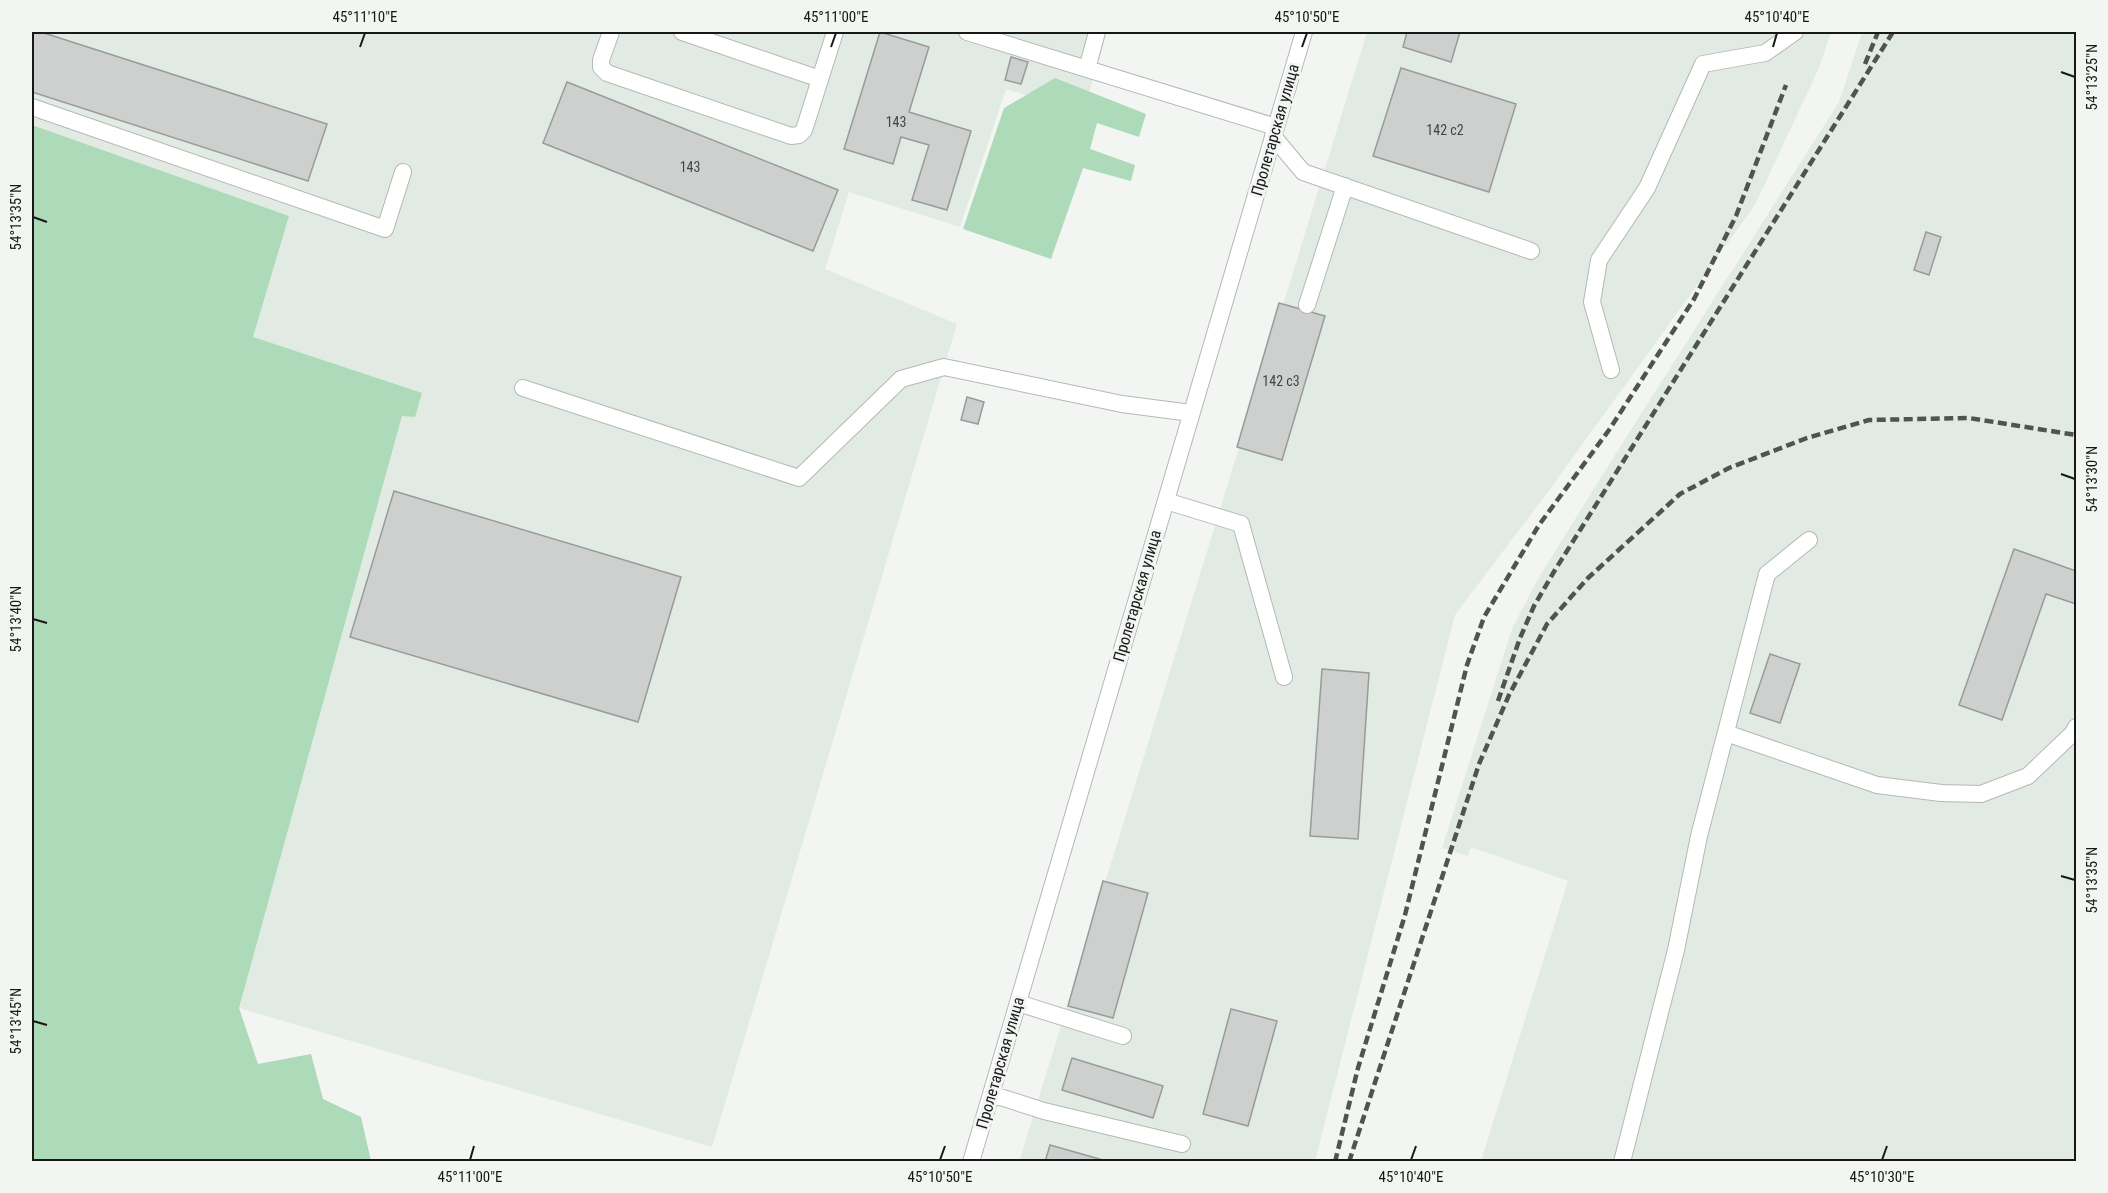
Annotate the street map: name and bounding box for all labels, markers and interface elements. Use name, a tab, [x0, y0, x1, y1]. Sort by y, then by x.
text: 45°11'10"E	[333, 8, 397, 26]
text: 45°11'00"E	[804, 8, 868, 26]
text: 45°10'50"E	[1275, 8, 1339, 26]
text: 45°10'40"E	[1745, 8, 1809, 26]
text: 54°13'25"N	[2083, 44, 2101, 110]
street label: Пролетарская улица	[1247, 62, 1303, 198]
house number: 143	[886, 114, 906, 130]
house number: 142 с2	[1426, 122, 1464, 138]
house number: 143	[680, 159, 700, 175]
text: 54°13'35"N	[7, 184, 25, 250]
house number: 142 с3	[1262, 373, 1300, 389]
text: 54°13'30"N	[2083, 446, 2101, 512]
street label: Пролетарская улица	[1109, 528, 1165, 664]
text: 54°13'40"N	[7, 586, 25, 652]
text: 54°13'35"N	[2083, 847, 2101, 913]
text: 54°13'45"N	[7, 988, 25, 1054]
street label: Пролетарская улица	[972, 995, 1028, 1131]
text: 45°11'00"E	[438, 1168, 502, 1186]
text: 45°10'50"E	[908, 1168, 972, 1186]
text: 45°10'40"E	[1379, 1168, 1443, 1186]
text: 45°10'30"E	[1850, 1168, 1914, 1186]

